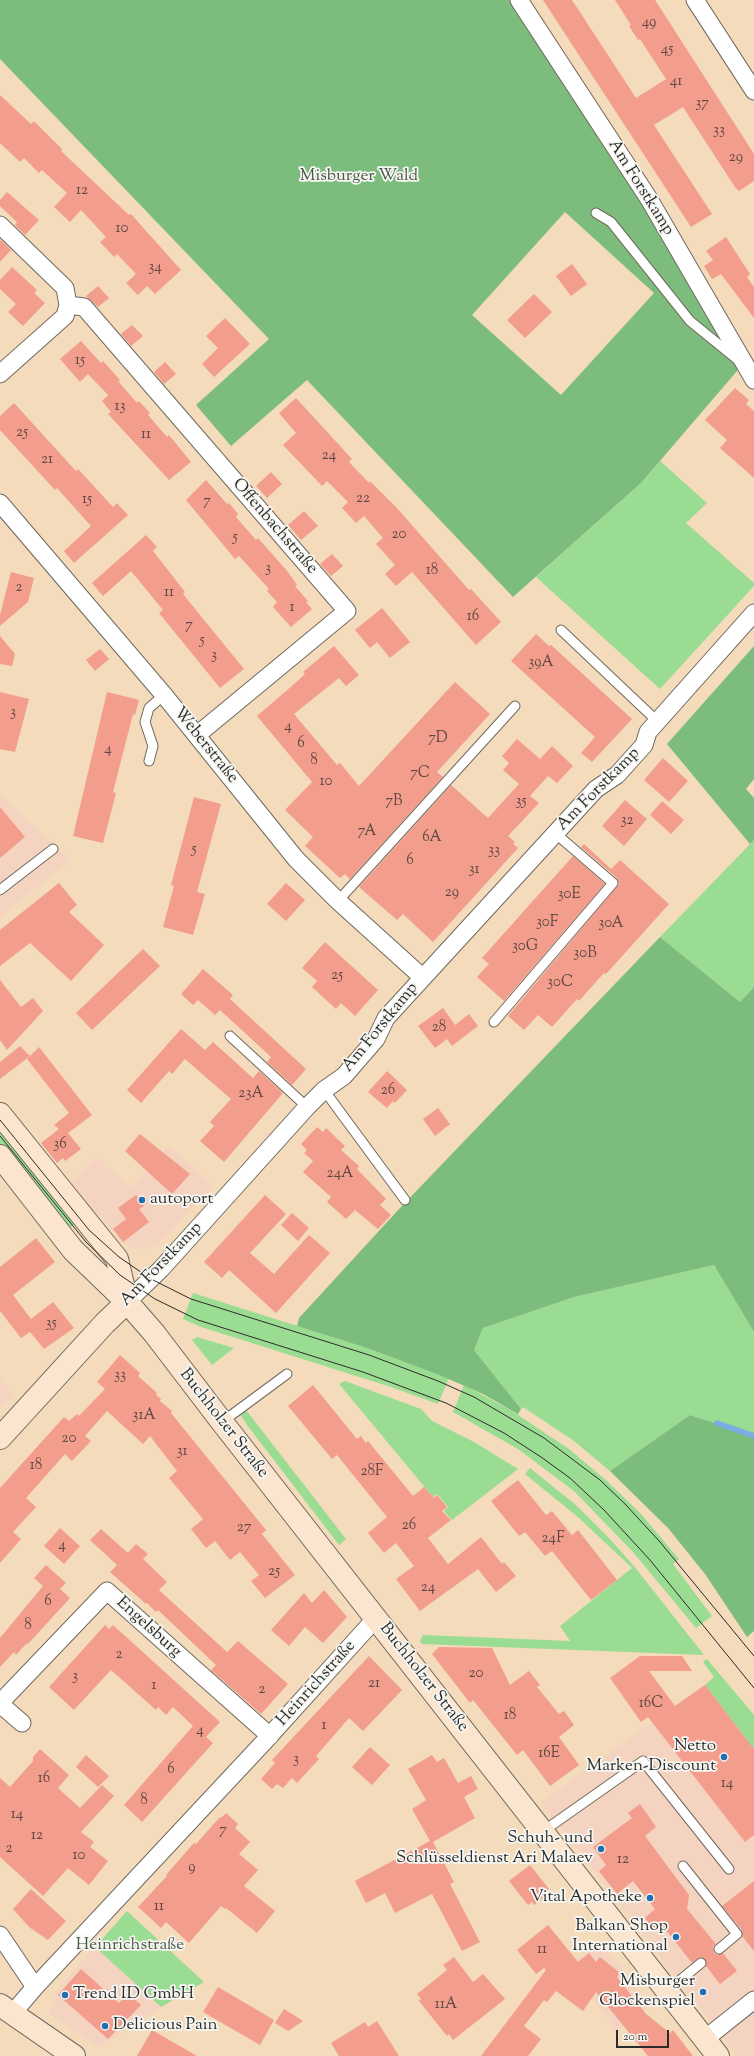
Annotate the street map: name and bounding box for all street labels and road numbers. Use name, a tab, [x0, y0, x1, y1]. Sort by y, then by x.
street label: Am Forstkamp	[602, 136, 678, 240]
street label: Offenbachstraße	[227, 475, 321, 579]
street label: Weberstraße	[168, 704, 242, 788]
street label: Am Forstkamp	[553, 744, 645, 836]
street label: Am Forstkamp	[339, 979, 423, 1077]
street label: Am Forstkamp	[117, 1219, 207, 1311]
street label: Buchholzer Straße	[174, 1365, 272, 1483]
street label: Engelsburg	[111, 1593, 185, 1663]
street label: Buchholzer Straße	[374, 1619, 472, 1737]
street label: Heinrichstraße	[273, 1637, 361, 1731]

